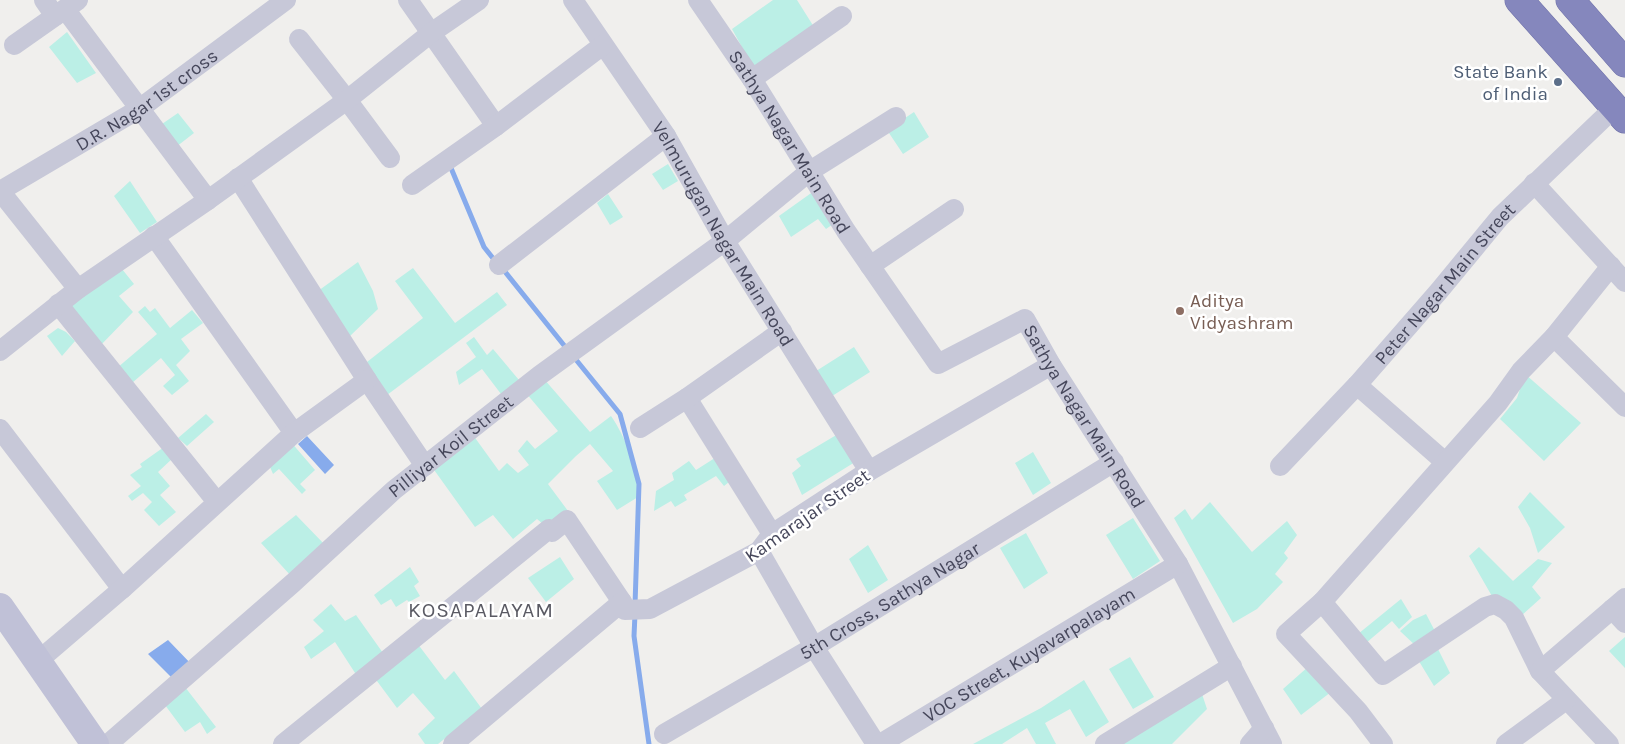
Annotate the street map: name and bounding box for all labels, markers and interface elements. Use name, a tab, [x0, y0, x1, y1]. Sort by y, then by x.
street label: D.R. Nagar 1st cross	[72, 45, 222, 156]
street label: Sathya Nagar Main Road	[724, 46, 855, 238]
place label: State Bank of India	[1453, 61, 1548, 105]
marker: State Bank of India	[1552, 76, 1564, 88]
street label: Velmurugan Nagar Main Road	[647, 117, 798, 351]
street label: Peter Nagar Main Street	[1370, 199, 1520, 369]
place label: Aditya Vidyashram	[1190, 290, 1293, 334]
marker: Aditya Vidyashram	[1174, 305, 1186, 317]
street label: Sathya Nagar Main Road	[1018, 321, 1149, 513]
street label: Pilliyar Koil Street	[384, 391, 518, 503]
street label: Kamarajar Street	[741, 464, 874, 567]
street label: 5th Cross, Sathya Nagar	[796, 538, 984, 665]
street label: VOC Street, Kuyavarpalayam	[920, 583, 1139, 727]
district label: KOSAPALAYAM	[408, 598, 554, 622]

